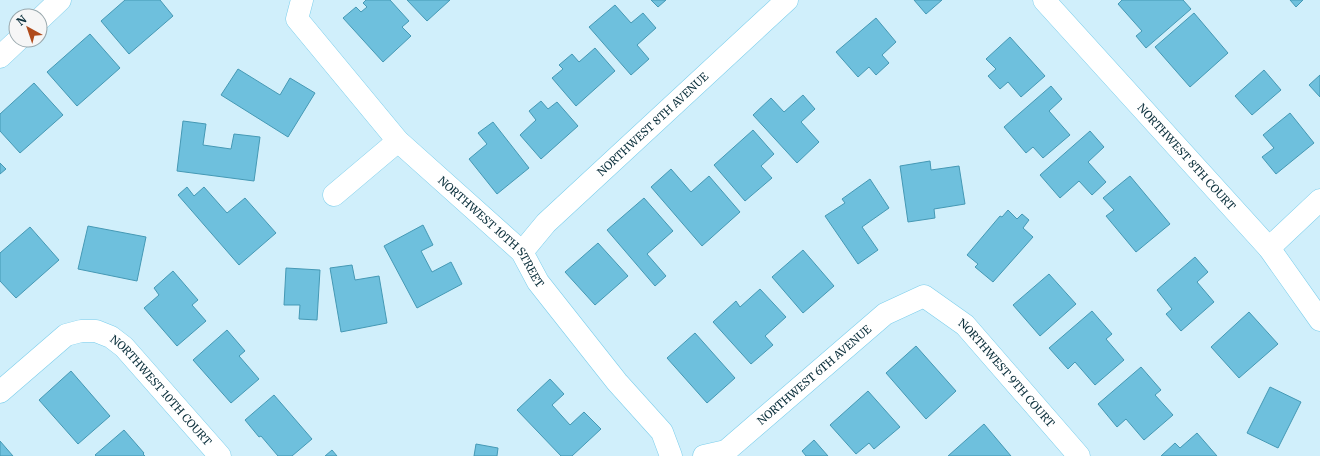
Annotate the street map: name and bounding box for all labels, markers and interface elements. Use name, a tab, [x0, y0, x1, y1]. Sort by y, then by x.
north arrow	[8, 8, 48, 48]
text: N	[14, 12, 30, 28]
street label: NORTHWEST 8TH AVENUE	[594, 69, 711, 179]
street label: NORTHWEST 8TH COURT	[1134, 101, 1239, 214]
street label: NORTHWEST 10TH STREET	[435, 173, 547, 291]
street label: NORTHWEST 9TH COURT	[956, 316, 1058, 430]
street label: NORTHWEST 6TH AVENUE	[754, 322, 874, 428]
street label: NORTHWEST 10TH COURT	[107, 332, 215, 449]

